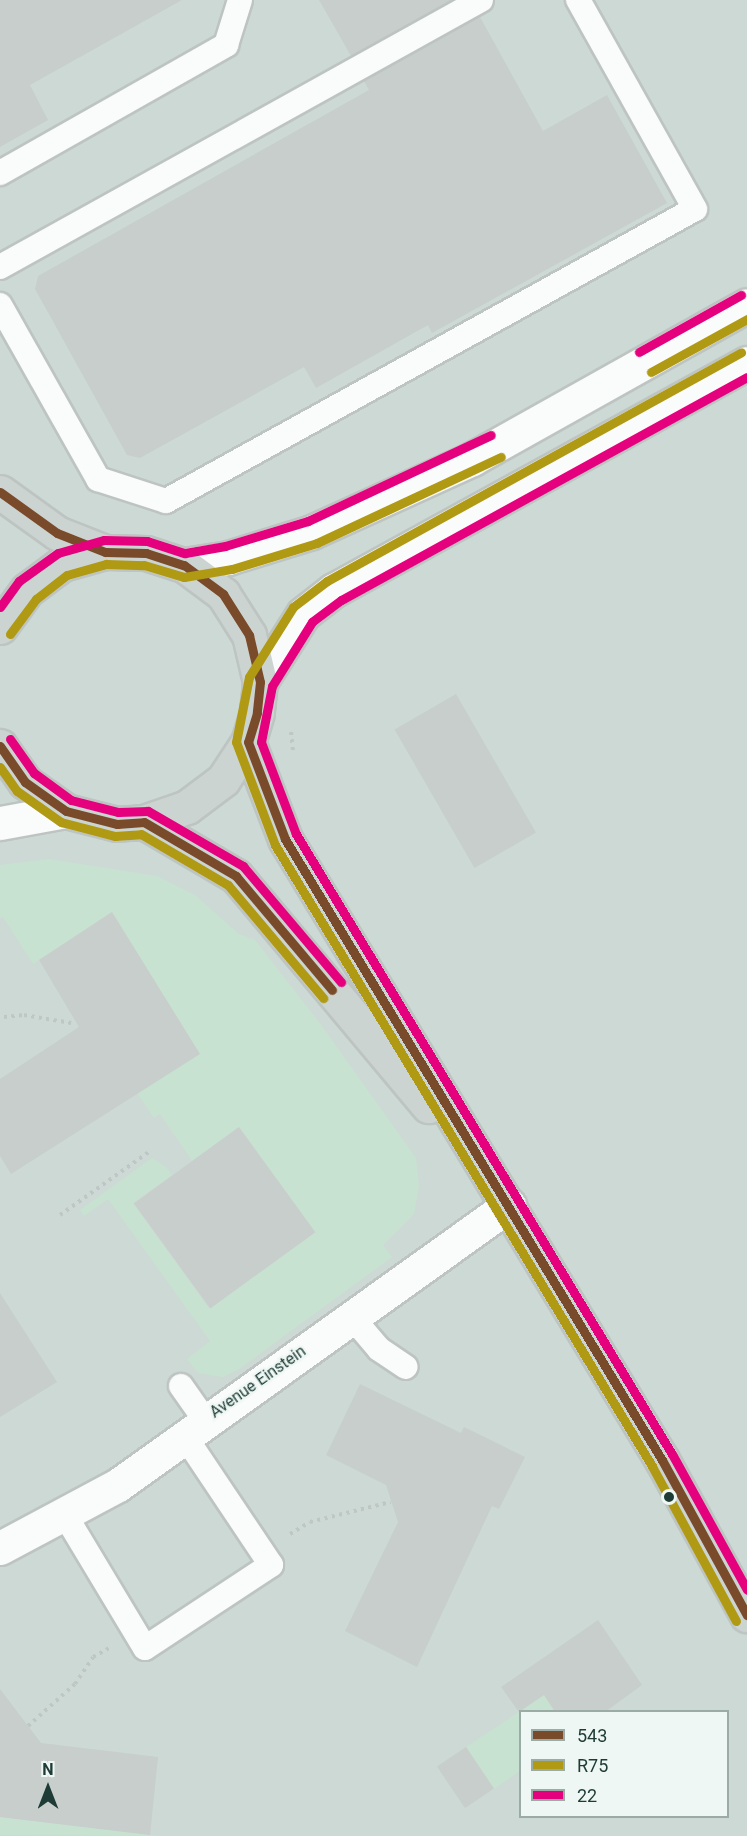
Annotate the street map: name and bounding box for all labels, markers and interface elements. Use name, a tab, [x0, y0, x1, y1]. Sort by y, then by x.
street label: Avenue Einstein	[206, 1342, 310, 1422]
unlabelled marker	[663, 1491, 675, 1503]
legend	[519, 1710, 729, 1818]
text: 543	[577, 1725, 607, 1746]
text: R75	[577, 1755, 608, 1776]
north arrow	[18, 1758, 78, 1818]
text: N	[42, 1760, 54, 1779]
text: 22	[577, 1785, 597, 1806]

